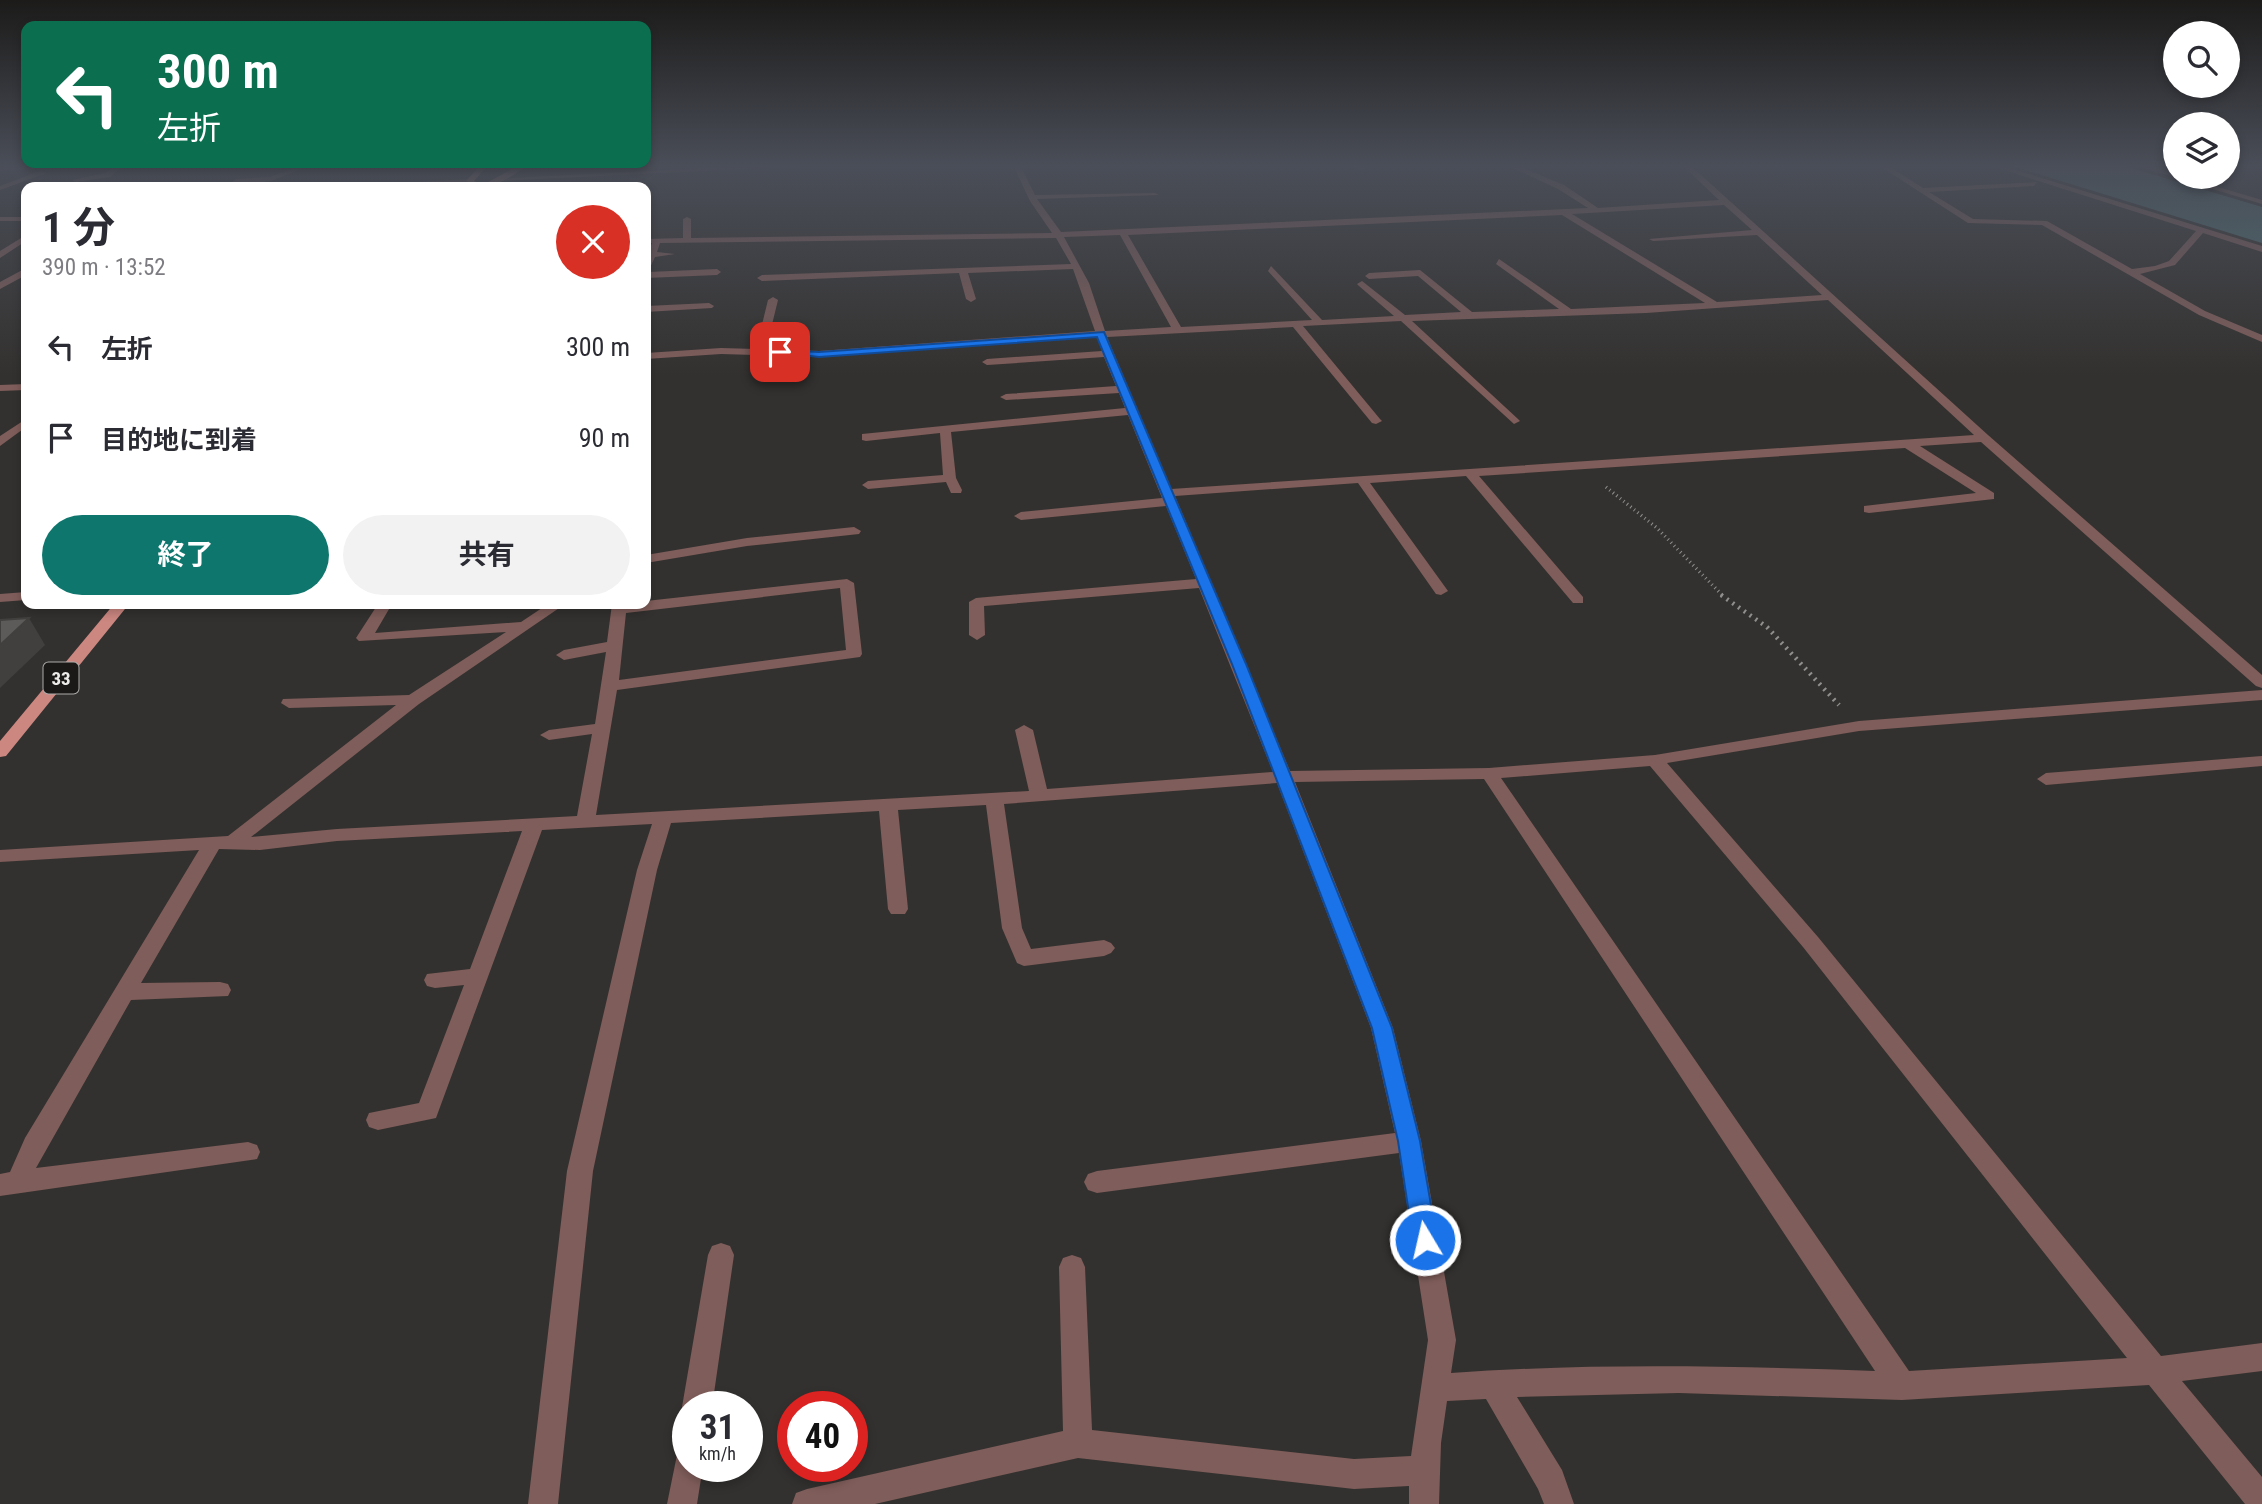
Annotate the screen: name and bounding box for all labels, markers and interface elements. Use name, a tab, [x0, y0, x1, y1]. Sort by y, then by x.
map controls	[2163, 21, 2240, 189]
button: search	[2163, 21, 2240, 98]
text: 300 m	[157, 43, 279, 100]
icon: left	[42, 49, 133, 140]
text: 左折	[157, 109, 221, 147]
button: layers	[2163, 112, 2240, 189]
text: 1 分	[42, 203, 115, 252]
button: close	[556, 205, 630, 279]
text: 390 m · 13:52	[42, 254, 166, 281]
pin	[750, 322, 810, 382]
icon: left	[42, 328, 80, 366]
text: 300 m	[566, 332, 630, 362]
icon: arrive	[761, 333, 799, 371]
text: 左折	[101, 334, 153, 364]
icon: arrive	[42, 419, 80, 457]
text: 90 m	[579, 423, 630, 453]
text: 目的地に到着	[101, 425, 257, 455]
button: 終了	[42, 515, 329, 595]
button: 共有	[343, 515, 630, 595]
road number: 33	[43, 663, 78, 694]
position arrow	[1388, 1203, 1462, 1277]
speed limit sign: 40	[777, 1391, 868, 1482]
text: 31	[700, 1407, 735, 1448]
text: km/h	[699, 1443, 736, 1464]

